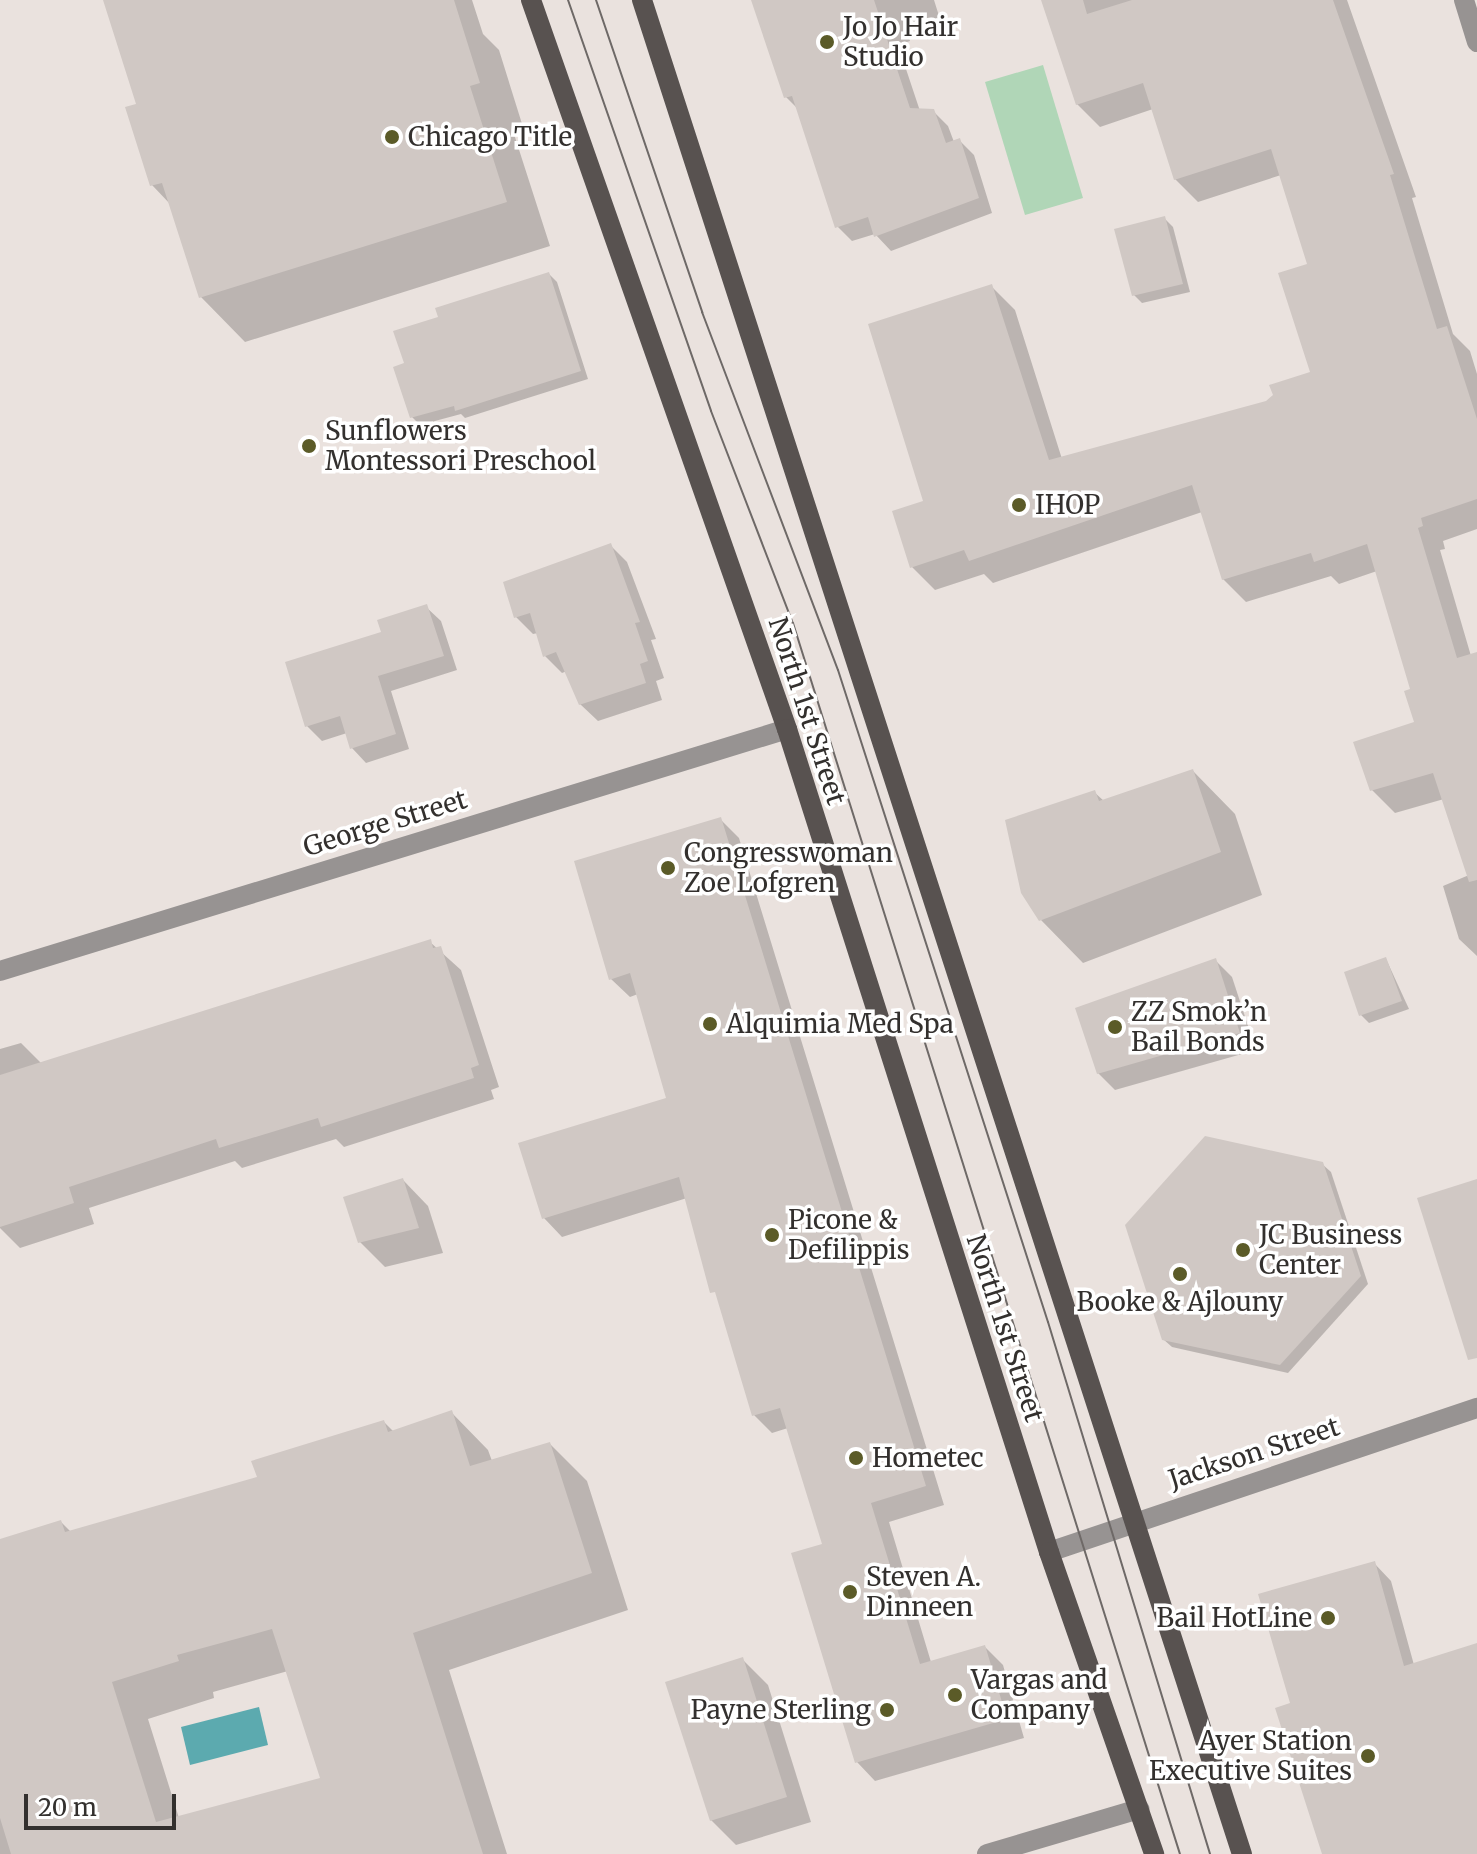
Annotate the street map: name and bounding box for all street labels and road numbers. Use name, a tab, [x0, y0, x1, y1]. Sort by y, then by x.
street label: North 1st Street	[762, 613, 852, 809]
street label: George Street	[299, 783, 471, 863]
street label: North 1st Street	[960, 1230, 1050, 1426]
street label: Jackson Street	[1165, 1411, 1343, 1495]

